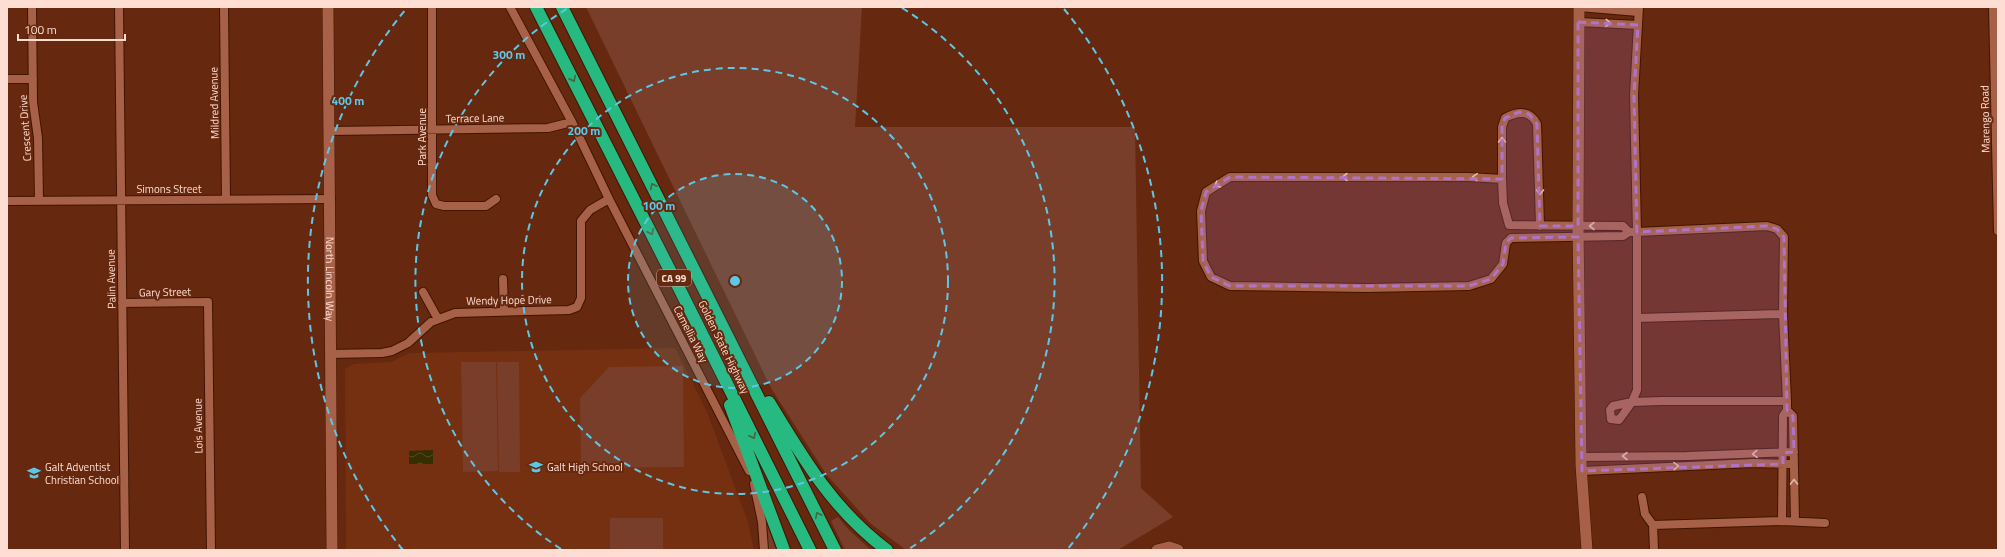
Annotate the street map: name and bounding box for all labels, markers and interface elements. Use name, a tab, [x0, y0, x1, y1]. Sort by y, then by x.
scale bar	[18, 16, 125, 42]
one-way arrow	[1605, 19, 1611, 28]
text: 100 m	[24, 20, 57, 39]
text: 300 m	[493, 45, 525, 64]
street label: Mildred Avenue	[205, 66, 223, 139]
one-way arrow	[568, 75, 575, 83]
street label: Marengo Road	[1976, 85, 1994, 153]
text: 400 m	[332, 91, 364, 110]
street label: Crescent Drive	[15, 94, 35, 162]
street label: Park Avenue	[414, 108, 430, 166]
street label: Terrace Lane	[446, 109, 505, 127]
text: 200 m	[568, 121, 600, 140]
one-way arrow	[1498, 137, 1506, 143]
one-way arrow	[1342, 173, 1348, 181]
one-way arrow	[1472, 173, 1478, 182]
one-way arrow	[1214, 180, 1221, 188]
street label: Simons Street	[136, 181, 202, 197]
one-way arrow	[650, 183, 658, 191]
one-way arrow	[1536, 189, 1544, 195]
text: 100 m	[643, 196, 675, 215]
one-way arrow	[1589, 222, 1595, 230]
one-way arrow	[646, 228, 654, 236]
street label: North Lincoln Way	[322, 237, 338, 322]
street label: Palin Avenue	[102, 249, 120, 309]
road number: CA 99	[657, 270, 691, 286]
centre of rings	[728, 274, 742, 288]
street label: Gary Street	[139, 284, 191, 300]
street label: Wendy Hope Drive	[466, 291, 552, 309]
street label: Golden State Highway	[694, 298, 754, 397]
street label: Camellia Way	[670, 303, 713, 366]
street label: Lois Avenue	[190, 398, 206, 454]
one-way arrow	[748, 432, 756, 440]
one-way arrow	[1752, 449, 1758, 458]
one-way arrow	[1622, 452, 1628, 460]
place label: Galt Adventist Christian School	[45, 459, 119, 488]
school or university icon: Galt High School	[528, 459, 544, 475]
place label: Galt High School	[547, 459, 623, 475]
one-way arrow	[1673, 462, 1679, 470]
school or university icon: Galt Adventist Christian School	[26, 465, 42, 481]
one-way arrow	[1790, 479, 1799, 485]
one-way arrow	[815, 512, 823, 519]

